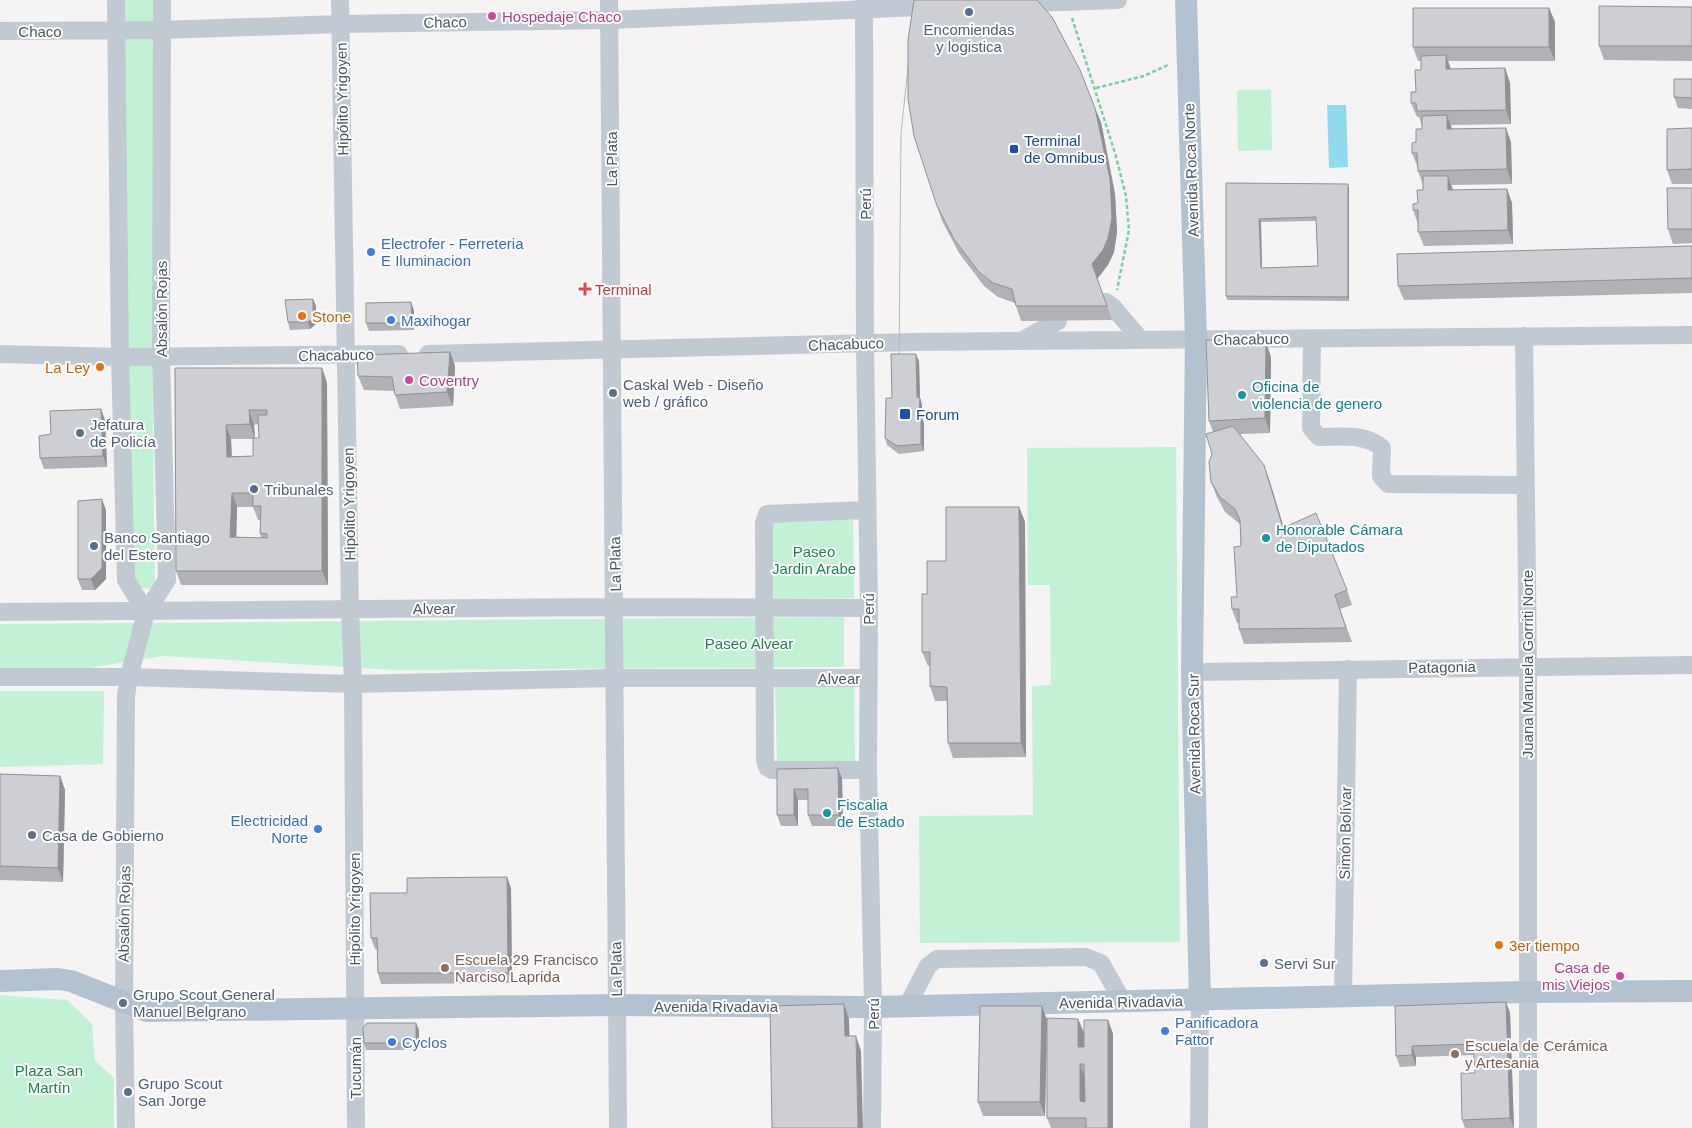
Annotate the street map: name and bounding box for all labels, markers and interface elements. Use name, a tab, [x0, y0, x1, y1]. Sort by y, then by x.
marker: Encomiendas y logistica	[963, 6, 975, 18]
place label: Hospedaje Chaco	[502, 8, 621, 25]
marker: Hospedaje Chaco	[486, 10, 498, 22]
street label: Chaco	[423, 13, 467, 31]
place label: Encomiendas y logistica	[924, 21, 1014, 55]
street label: Chaco	[18, 23, 62, 40]
street label: Hipólito Yrigoyen	[333, 42, 351, 156]
street label: Avenida Roca Norte	[1180, 103, 1202, 237]
street label: La Plata	[603, 131, 620, 187]
place label: Terminal de Omnibus	[1024, 132, 1105, 166]
marker: Terminal de Omnibus	[1008, 143, 1020, 155]
street label: Perú	[857, 188, 874, 220]
place label: Electrofer - Ferreteria E Iluminacion	[381, 235, 524, 269]
marker: Electrofer - Ferreteria E Iluminacion	[365, 246, 377, 258]
street label: Absalón Rojas	[153, 261, 170, 357]
place label: Terminal	[595, 281, 652, 298]
marker: Terminal	[579, 283, 591, 295]
place label: Stone	[312, 308, 351, 325]
marker: Stone	[296, 310, 308, 322]
place label: Maxihogar	[401, 312, 471, 329]
marker: Maxihogar	[385, 314, 397, 326]
street label: Chacabuco	[1213, 330, 1289, 348]
street label: Chacabuco	[808, 334, 884, 354]
street label: Chacabuco	[298, 346, 374, 364]
place label: La Ley	[45, 359, 90, 376]
marker: La Ley	[94, 361, 106, 373]
place label: Coventry	[419, 372, 480, 389]
marker: Coventry	[403, 374, 415, 386]
place label: Caskal Web - Diseño web / gráfico	[622, 376, 764, 410]
place label: Oficina de violencia de genero	[1252, 378, 1382, 412]
marker: Caskal Web - Diseño web / gráfico	[607, 387, 619, 399]
marker: Oficina de violencia de genero	[1236, 389, 1248, 401]
place label: Forum	[916, 406, 959, 423]
marker: Forum	[898, 407, 912, 421]
place label: Jefatura de Policía	[90, 416, 157, 450]
marker: Jefatura de Policía	[74, 427, 86, 439]
street label: Hipólito Yrigoyen	[340, 447, 358, 561]
place label: Tribunales	[264, 481, 333, 498]
marker: Tribunales	[248, 483, 260, 495]
place label: Honorable Cámara de Diputados	[1276, 521, 1403, 555]
place label: Banco Santiago del Estero	[104, 529, 210, 563]
marker: Honorable Cámara de Diputados	[1260, 532, 1272, 544]
street label: La Plata	[606, 536, 624, 592]
marker: Banco Santiago del Estero	[88, 540, 100, 552]
park label: Paseo Jardin Arabe	[772, 543, 856, 577]
street label: Juana Manuela Gorriti Norte	[1519, 570, 1536, 758]
street label: Perú	[860, 593, 877, 625]
street label: Alvear	[413, 600, 455, 617]
park label: Paseo Alvear	[705, 635, 793, 652]
street label: Patagonia	[1408, 658, 1477, 676]
street label: Alvear	[818, 670, 860, 687]
street label: Avenida Roca Sur	[1184, 674, 1204, 794]
street label: Simón Bolívar	[1336, 786, 1354, 880]
place label: Fiscalia de Estado	[837, 796, 905, 830]
marker: Fiscalia de Estado	[821, 807, 833, 819]
place label: Electricidad Norte	[230, 812, 308, 846]
marker: Electricidad Norte	[312, 823, 324, 835]
place label: Casa de Gobierno	[42, 827, 164, 844]
marker: Casa de Gobierno	[26, 829, 38, 841]
street label: Hipólito Yrigoyen	[346, 852, 363, 966]
street label: Absalón Rojas	[115, 865, 133, 963]
place label: 3er tiempo	[1509, 937, 1580, 954]
marker: 3er tiempo	[1493, 939, 1505, 951]
street label: La Plata	[607, 941, 625, 997]
place label: Escuela 29 Francisco Narciso Laprida	[455, 951, 598, 985]
place label: Servi Sur	[1274, 955, 1336, 972]
marker: Servi Sur	[1258, 957, 1270, 969]
place label: Casa de mis Viejos	[1542, 959, 1610, 993]
marker: Escuela 29 Francisco Narciso Laprida	[439, 962, 451, 974]
marker: Casa de mis Viejos	[1614, 970, 1626, 982]
place label: Grupo Scout General Manuel Belgrano	[133, 986, 275, 1020]
street label: Avenida Rivadavia	[1059, 992, 1184, 1012]
marker: Grupo Scout General Manuel Belgrano	[117, 997, 129, 1009]
street label: Avenida Rivadavia	[654, 998, 779, 1015]
street label: Perú	[865, 998, 882, 1030]
place label: Panificadora Fattor	[1175, 1014, 1259, 1048]
marker: Panificadora Fattor	[1159, 1025, 1171, 1037]
place label: Cyclos	[402, 1034, 447, 1051]
marker: Cyclos	[386, 1036, 398, 1048]
street label: Tucumán	[347, 1037, 364, 1099]
place label: Escuela de Cerámica y Artesania	[1465, 1037, 1608, 1071]
marker: Escuela de Cerámica y Artesania	[1449, 1048, 1461, 1060]
park label: Plaza San Martín	[15, 1062, 83, 1096]
place label: Grupo Scout San Jorge	[138, 1075, 223, 1109]
marker: Grupo Scout San Jorge	[122, 1086, 134, 1098]

